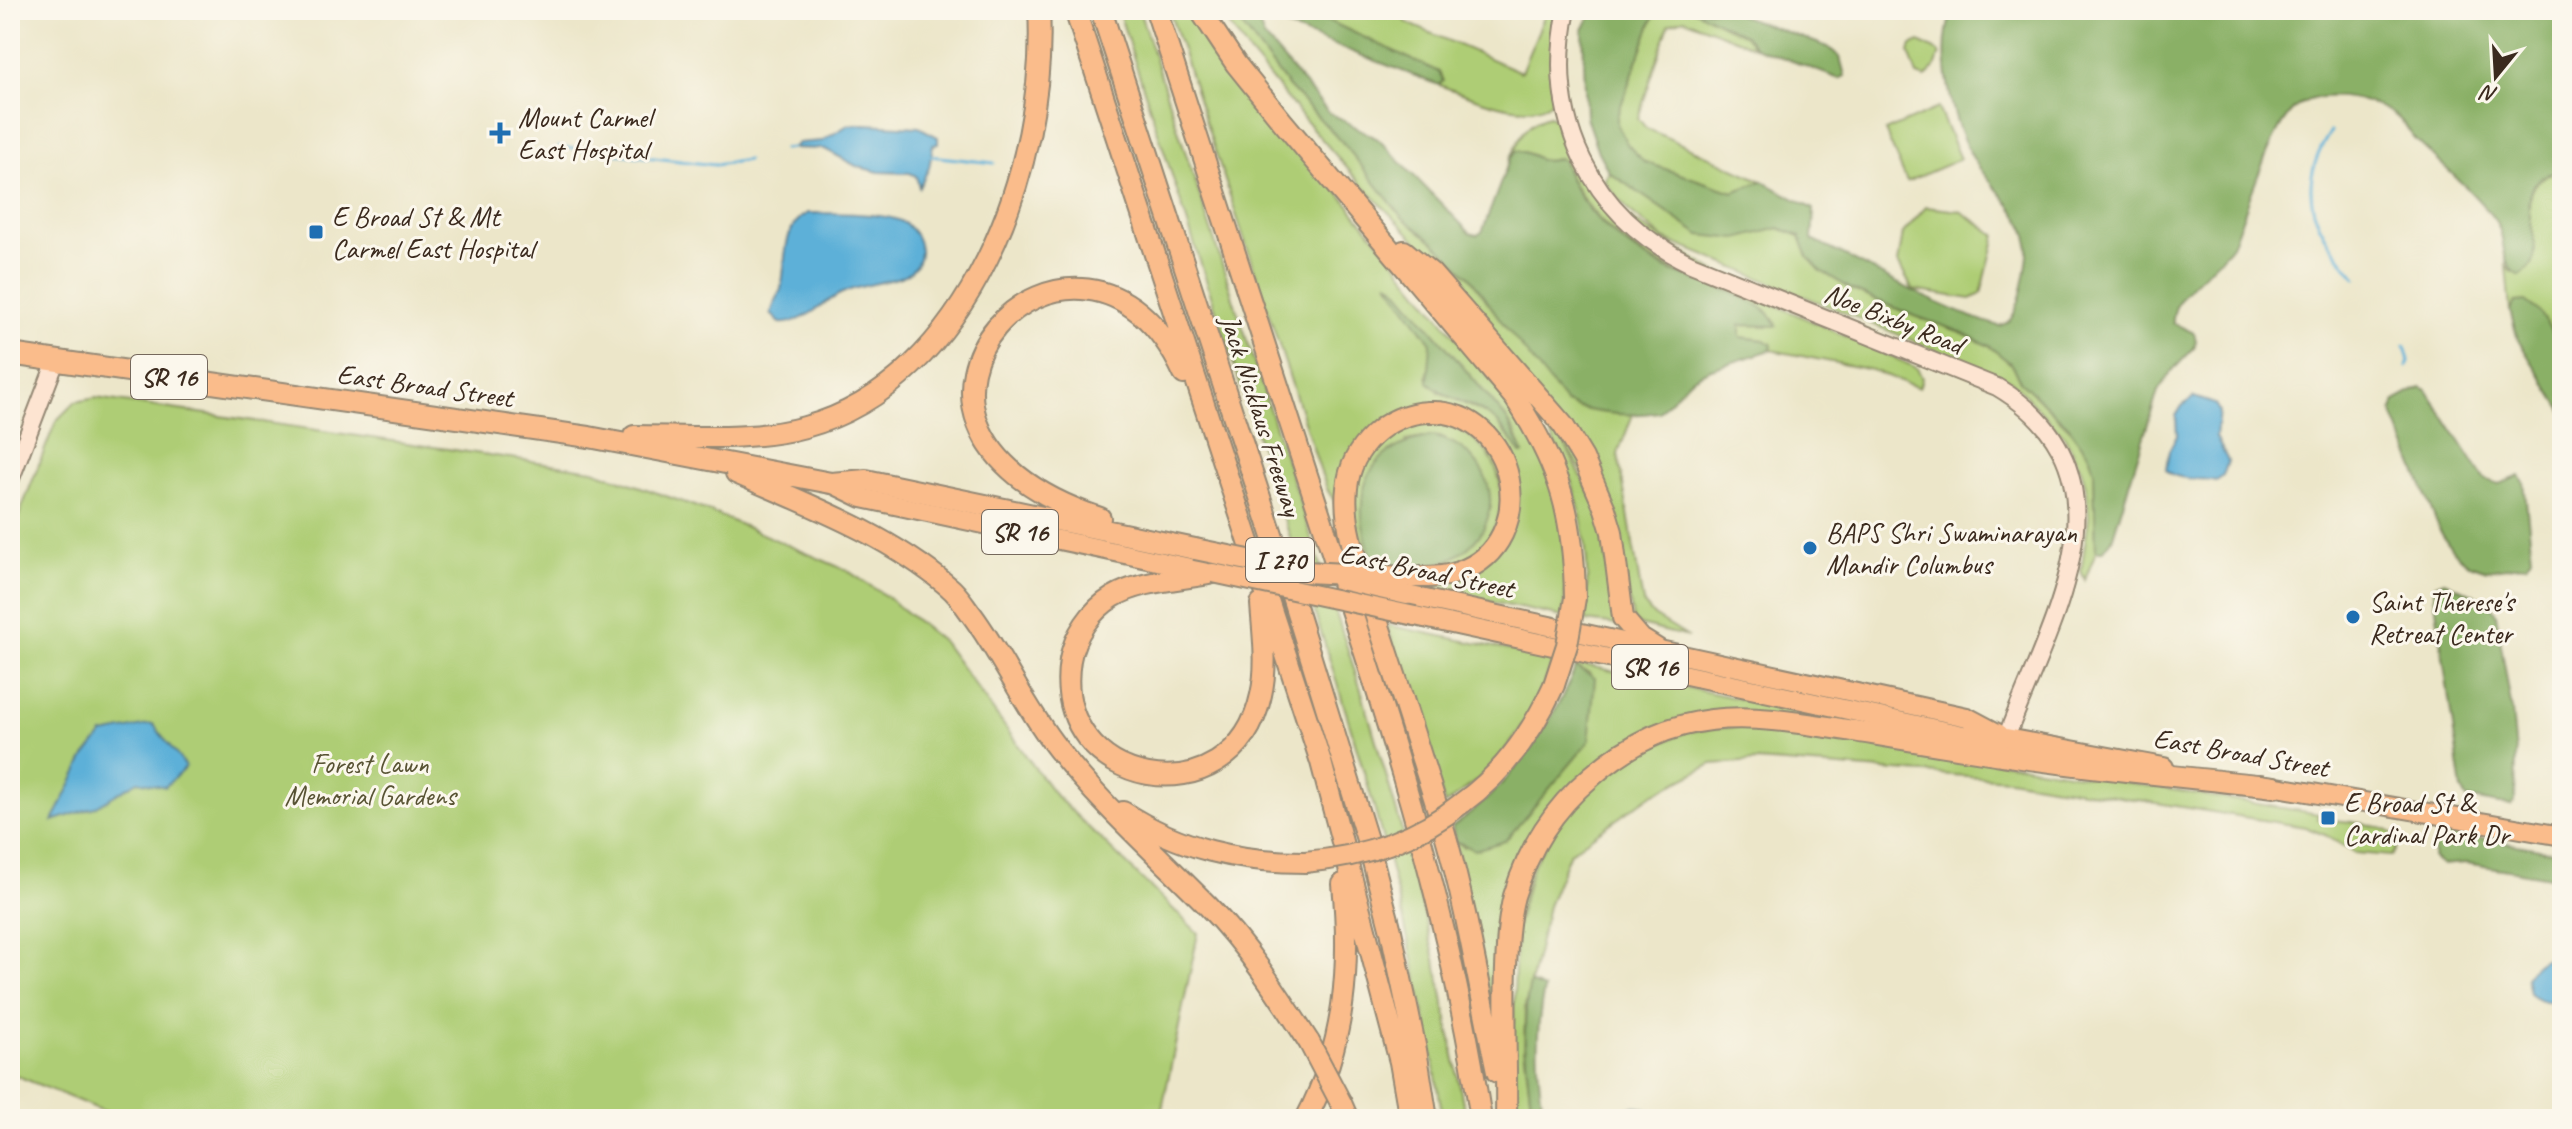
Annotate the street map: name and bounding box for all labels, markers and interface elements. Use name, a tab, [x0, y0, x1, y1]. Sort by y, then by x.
north arrow	[2456, 36, 2536, 116]
text: N	[2476, 78, 2501, 109]
place label: Mount Carmel East Hospital	[518, 100, 657, 167]
marker: Mount Carmel East Hospital	[489, 122, 511, 144]
place label: E Broad St & Mt Carmel East Hospital	[332, 199, 539, 266]
marker: E Broad St & Mt Carmel East Hospital	[307, 223, 325, 241]
street label: Noe Bixby Road	[1820, 275, 1972, 364]
street label: Jack Nicklaus Freeway	[1212, 308, 1311, 522]
road number: SR 16	[131, 355, 207, 399]
street label: East Broad Street	[335, 356, 518, 416]
road number: SR 16	[982, 510, 1058, 554]
place label: BAPS Shri Swaminarayan Mandir Columbus	[1826, 515, 2077, 582]
street label: East Broad Street	[1337, 535, 1520, 607]
road number: I 270	[1246, 538, 1314, 582]
marker: BAPS Shri Swaminarayan Mandir Columbus	[1801, 539, 1819, 557]
place label: Saint Therese's Retreat Center	[2369, 584, 2516, 651]
marker: Saint Therese's Retreat Center	[2344, 608, 2362, 626]
road number: SR 16	[1612, 645, 1688, 689]
street label: East Broad Street	[2151, 720, 2334, 786]
park label: Forest Lawn Memorial Gardens	[284, 746, 458, 813]
place label: E Broad St & Cardinal Park Dr	[2344, 785, 2512, 852]
marker: E Broad St & Cardinal Park Dr	[2319, 809, 2337, 827]

